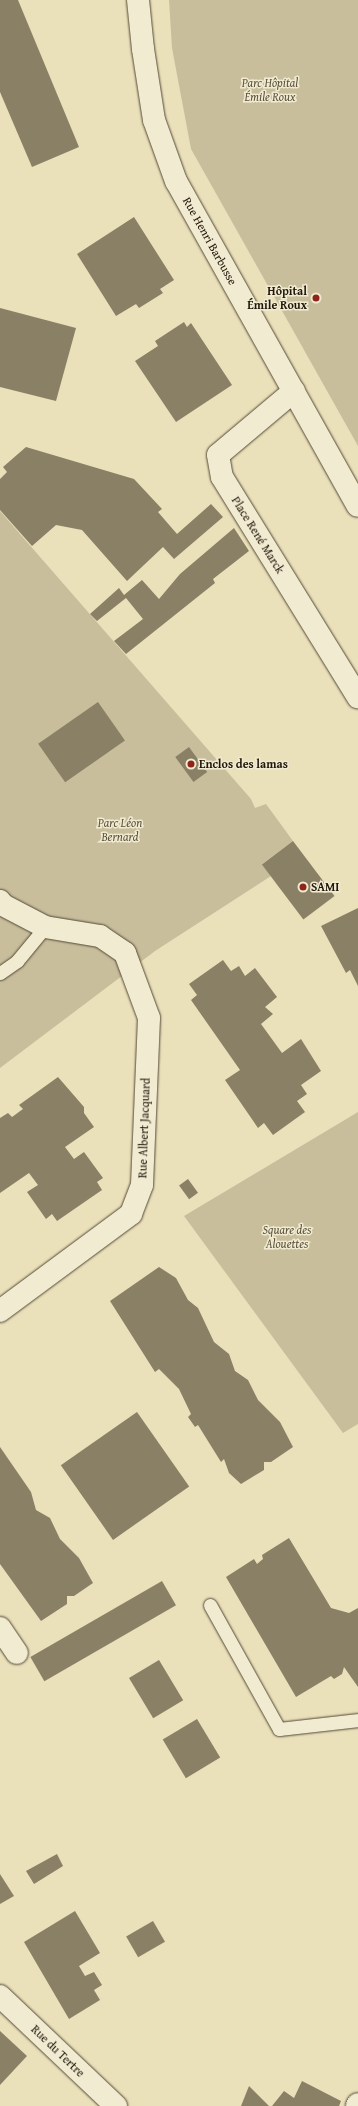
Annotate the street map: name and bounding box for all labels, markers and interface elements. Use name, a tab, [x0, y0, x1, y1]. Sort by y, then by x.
park label: Parc Hôpital Émile Roux	[242, 76, 298, 104]
street label: Rue Henri Barbusse	[180, 195, 240, 287]
place label: Hôpital Émile Roux	[247, 284, 307, 312]
marker: Hôpital Émile Roux	[310, 292, 322, 304]
street label: Place René Marck	[229, 494, 287, 576]
place label: Enclos des lamas	[199, 757, 288, 771]
marker: Enclos des lamas	[186, 759, 196, 769]
park label: Parc Léon Bernard	[98, 816, 142, 844]
place label: SAMI	[311, 880, 339, 894]
marker: SAMI	[298, 882, 308, 892]
street label: Rue Albert Jacquard	[135, 1078, 153, 1178]
park label: Square des Alouettes	[263, 1223, 311, 1251]
street label: Rue du Tertre	[28, 2022, 88, 2080]

